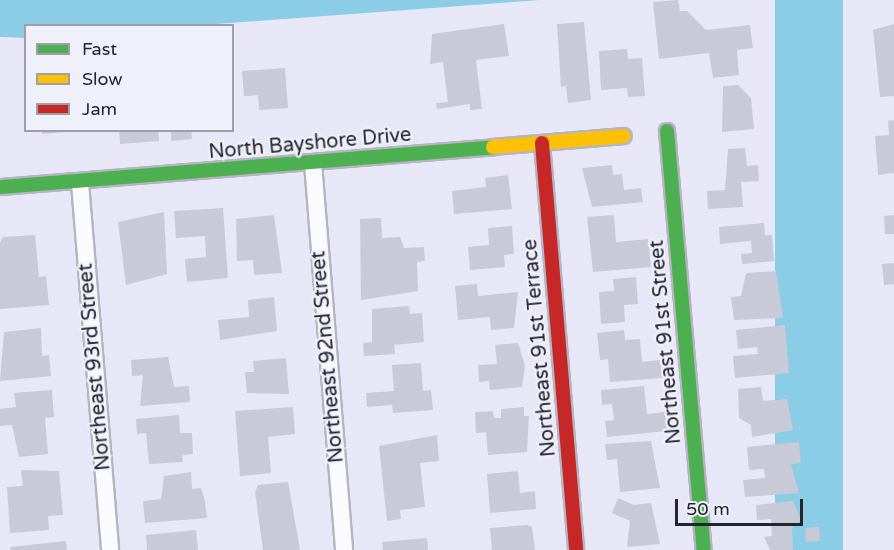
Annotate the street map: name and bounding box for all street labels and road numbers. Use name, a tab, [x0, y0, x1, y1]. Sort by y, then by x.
street label: North Bayshore Drive	[208, 123, 412, 165]
street label: Northeast 91st Terrace	[519, 238, 561, 458]
street label: Northeast 91st Street	[645, 239, 687, 445]
street label: Northeast 92nd Street	[307, 250, 349, 464]
street label: Northeast 93rd Street	[74, 262, 116, 472]

